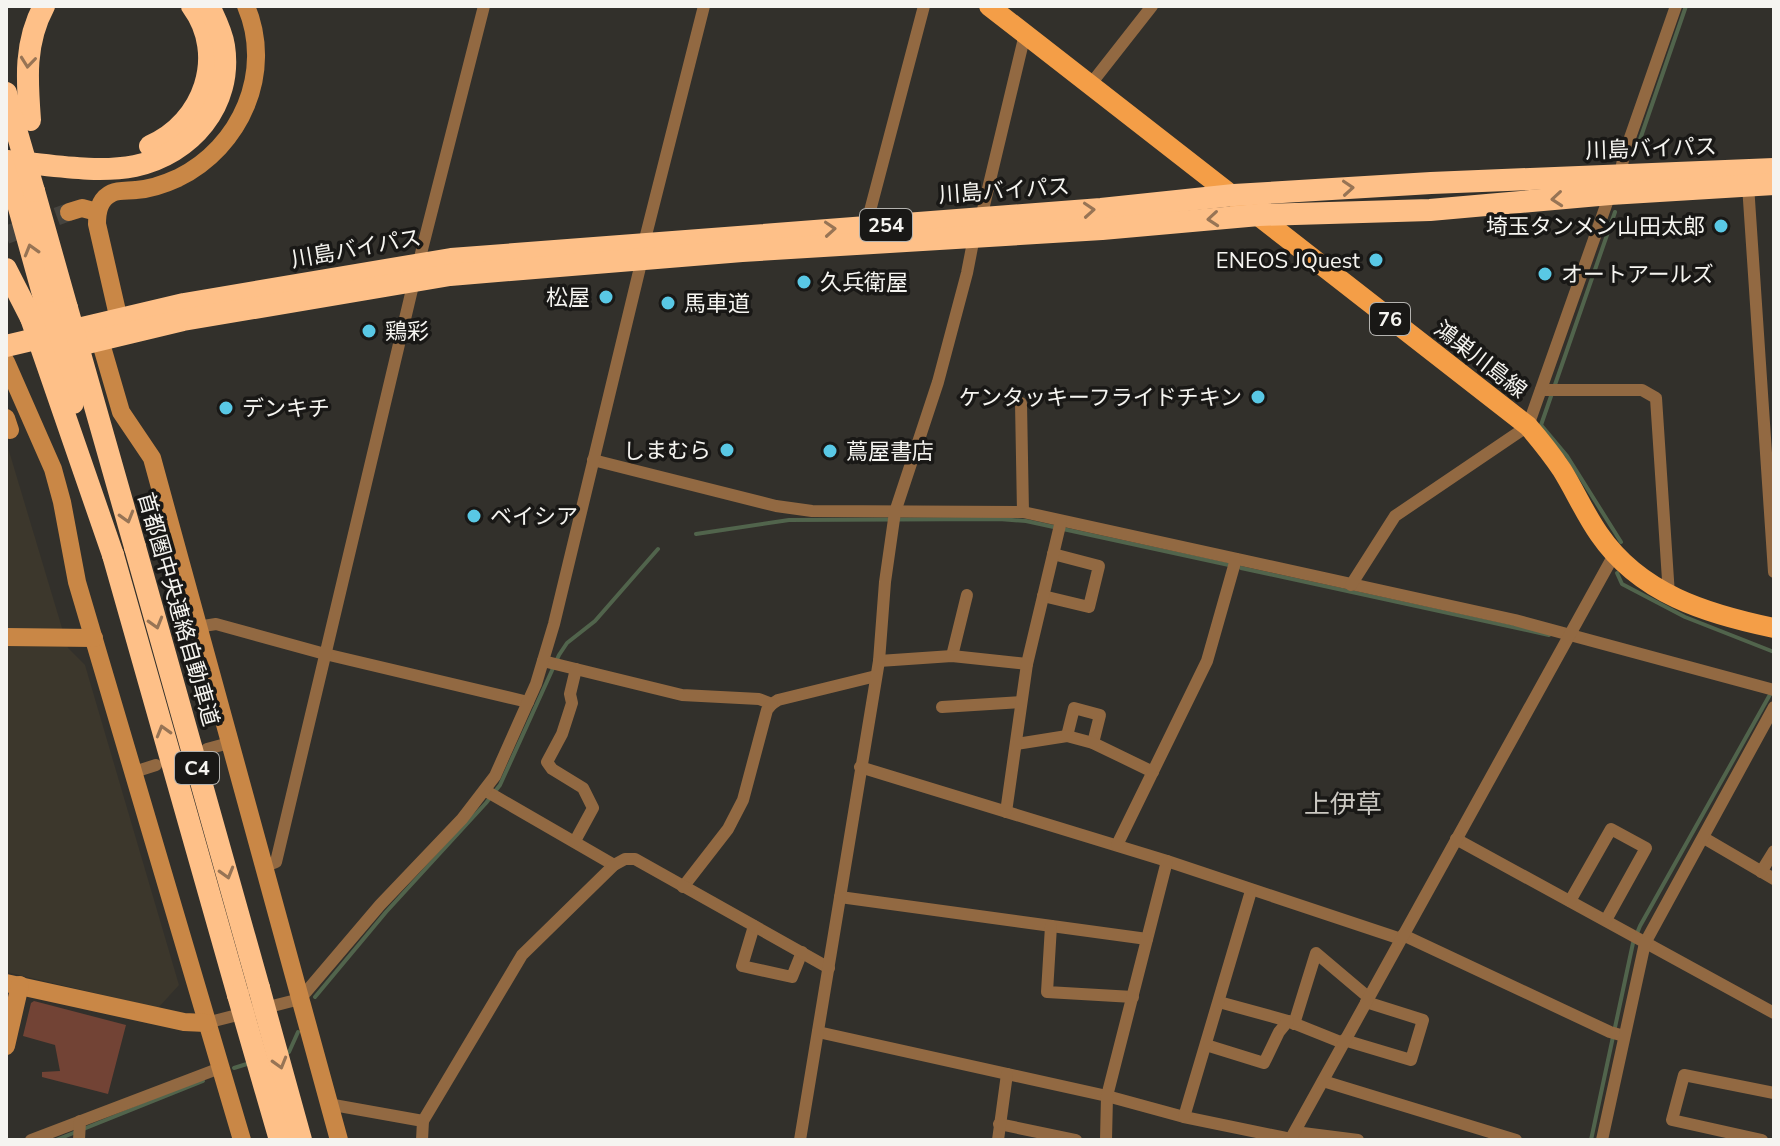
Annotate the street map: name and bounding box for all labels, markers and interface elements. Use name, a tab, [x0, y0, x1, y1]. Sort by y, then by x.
one-way arrow	[19, 55, 36, 68]
street label: 川島バイパス	[1585, 132, 1717, 166]
street label: 川島バイパス	[937, 171, 1071, 211]
one-way arrow	[1342, 180, 1355, 197]
one-way arrow	[1550, 190, 1563, 207]
one-way arrow	[1083, 202, 1096, 219]
road number: 254	[860, 209, 912, 241]
one-way arrow	[1206, 210, 1219, 227]
place label: 埼玉タンメン山田太郎	[1486, 212, 1705, 242]
marker: 埼玉タンメン山田太郎	[1712, 217, 1730, 235]
one-way arrow	[824, 221, 837, 238]
street label: 川島バイパス	[289, 223, 424, 275]
one-way arrow	[24, 244, 41, 258]
place label: ENEOS JQuest	[1216, 246, 1360, 276]
marker: ENEOS JQuest	[1367, 251, 1385, 269]
place label: オートアールズ	[1561, 260, 1714, 290]
marker: オートアールズ	[1536, 265, 1554, 283]
place label: 久兵衛屋	[820, 268, 908, 298]
marker: 久兵衛屋	[795, 273, 813, 291]
place label: 松屋	[546, 283, 590, 313]
marker: 松屋	[597, 288, 615, 306]
place label: 馬車道	[684, 289, 750, 319]
marker: 馬車道	[659, 294, 677, 312]
road number: 76	[1370, 303, 1410, 335]
street label: 鴻巣川島線	[1428, 314, 1533, 405]
place label: 鶏彩	[385, 317, 429, 347]
marker: 鶏彩	[360, 322, 378, 340]
place label: ケンタッキーフライドチキン	[959, 383, 1242, 413]
marker: ケンタッキーフライドチキン	[1249, 388, 1267, 406]
place label: デンキチ	[242, 394, 330, 424]
marker: デンキチ	[217, 399, 235, 417]
place label: しまむら	[623, 436, 711, 466]
place label: 蔦屋書店	[846, 437, 934, 467]
marker: しまむら	[718, 441, 736, 459]
marker: 蔦屋書店	[821, 442, 839, 460]
street label: 首都圏中央連絡自動車道	[130, 489, 226, 730]
place label: ベイシア	[490, 502, 578, 532]
marker: ベイシア	[465, 507, 483, 525]
one-way arrow	[117, 510, 134, 524]
one-way arrow	[147, 615, 163, 629]
one-way arrow	[156, 724, 173, 738]
road number: C4	[175, 752, 219, 784]
district label: 上伊草	[1304, 787, 1382, 822]
one-way arrow	[217, 865, 234, 879]
one-way arrow	[271, 1056, 287, 1070]

